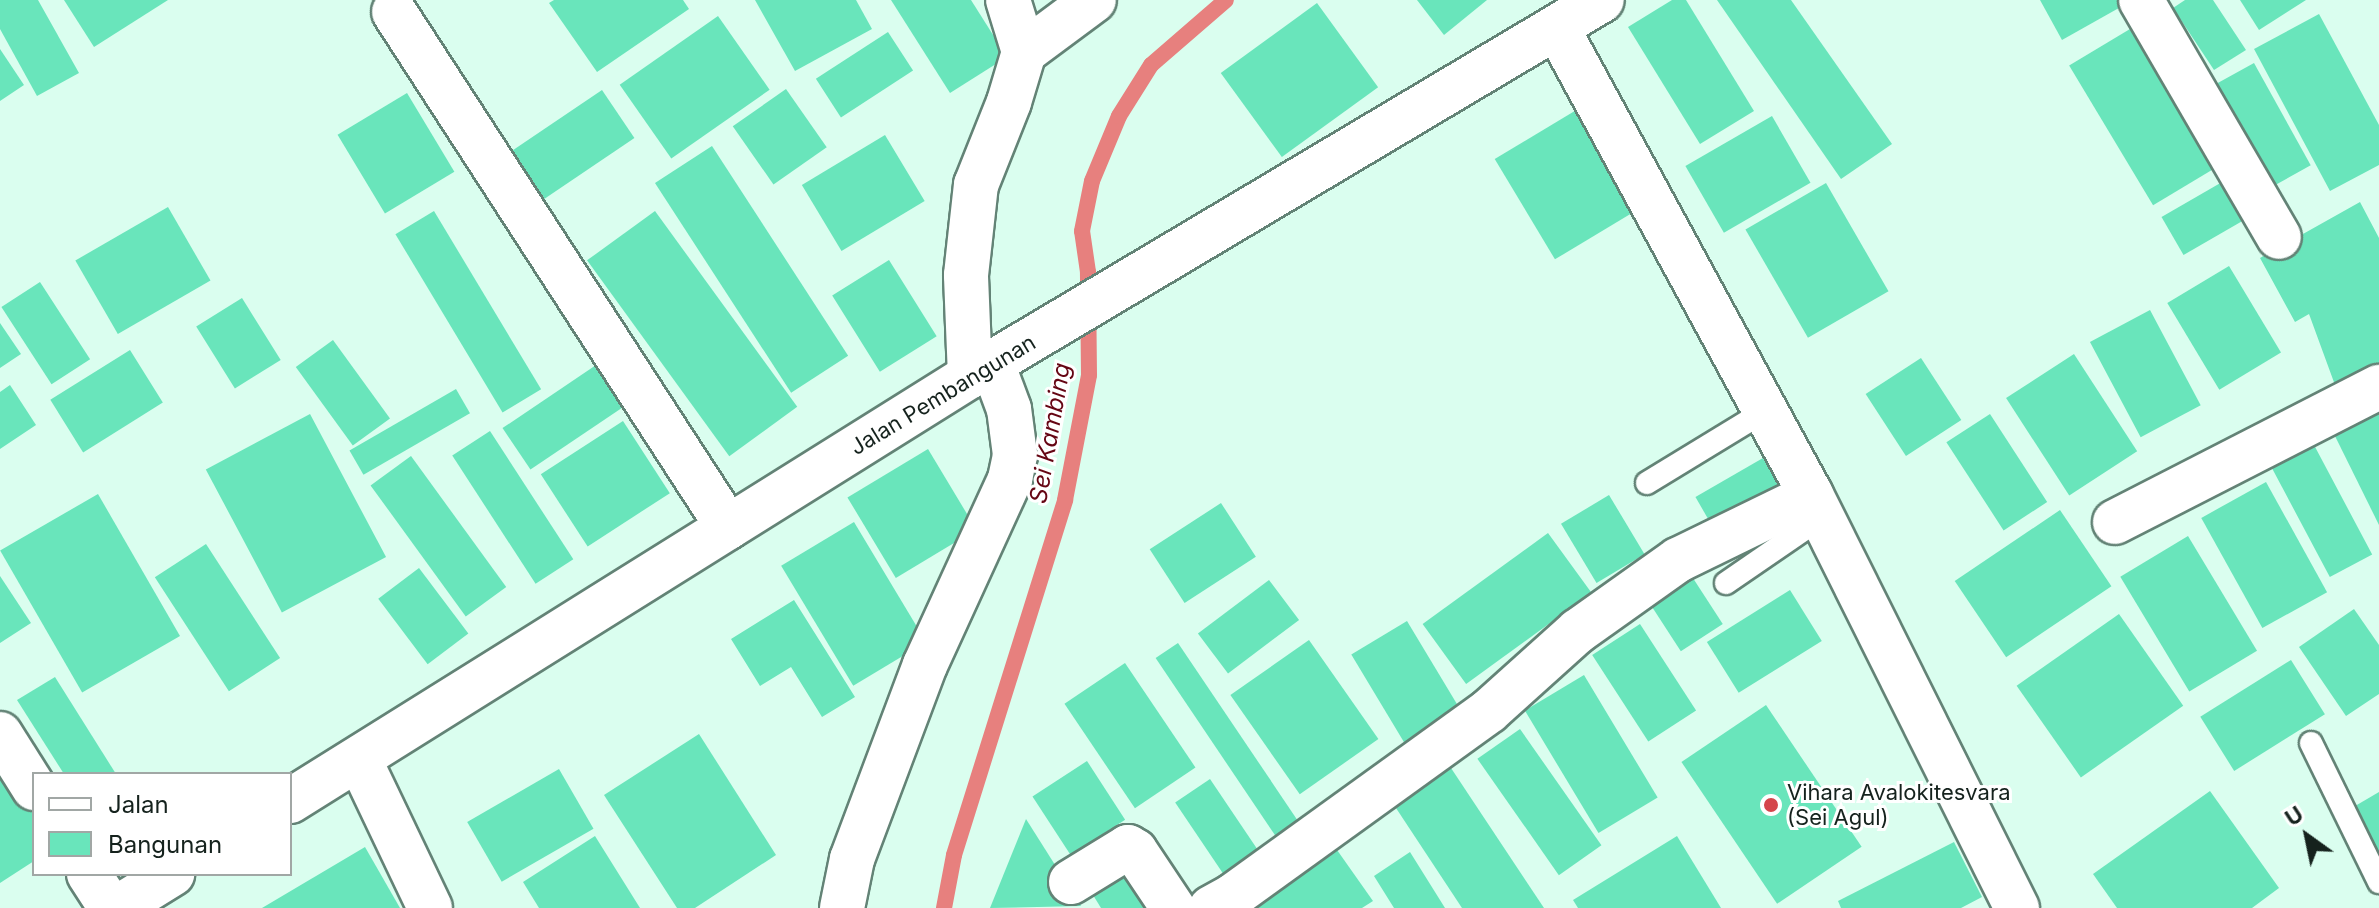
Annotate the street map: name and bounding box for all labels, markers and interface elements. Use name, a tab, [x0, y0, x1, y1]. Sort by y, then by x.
street label: Jalan Pembangunan	[845, 329, 1041, 461]
water label: Sei Kambing	[1023, 361, 1077, 505]
legend	[32, 772, 292, 876]
place label: Vihara Avalokitesvara (Sei Agul)	[1787, 779, 2011, 830]
text: Jalan	[108, 790, 169, 819]
marker: Vihara Avalokitesvara (Sei Agul)	[1762, 796, 1780, 814]
north arrow	[2267, 796, 2347, 876]
text: U	[2280, 801, 2308, 831]
text: Bangunan	[108, 830, 222, 859]

